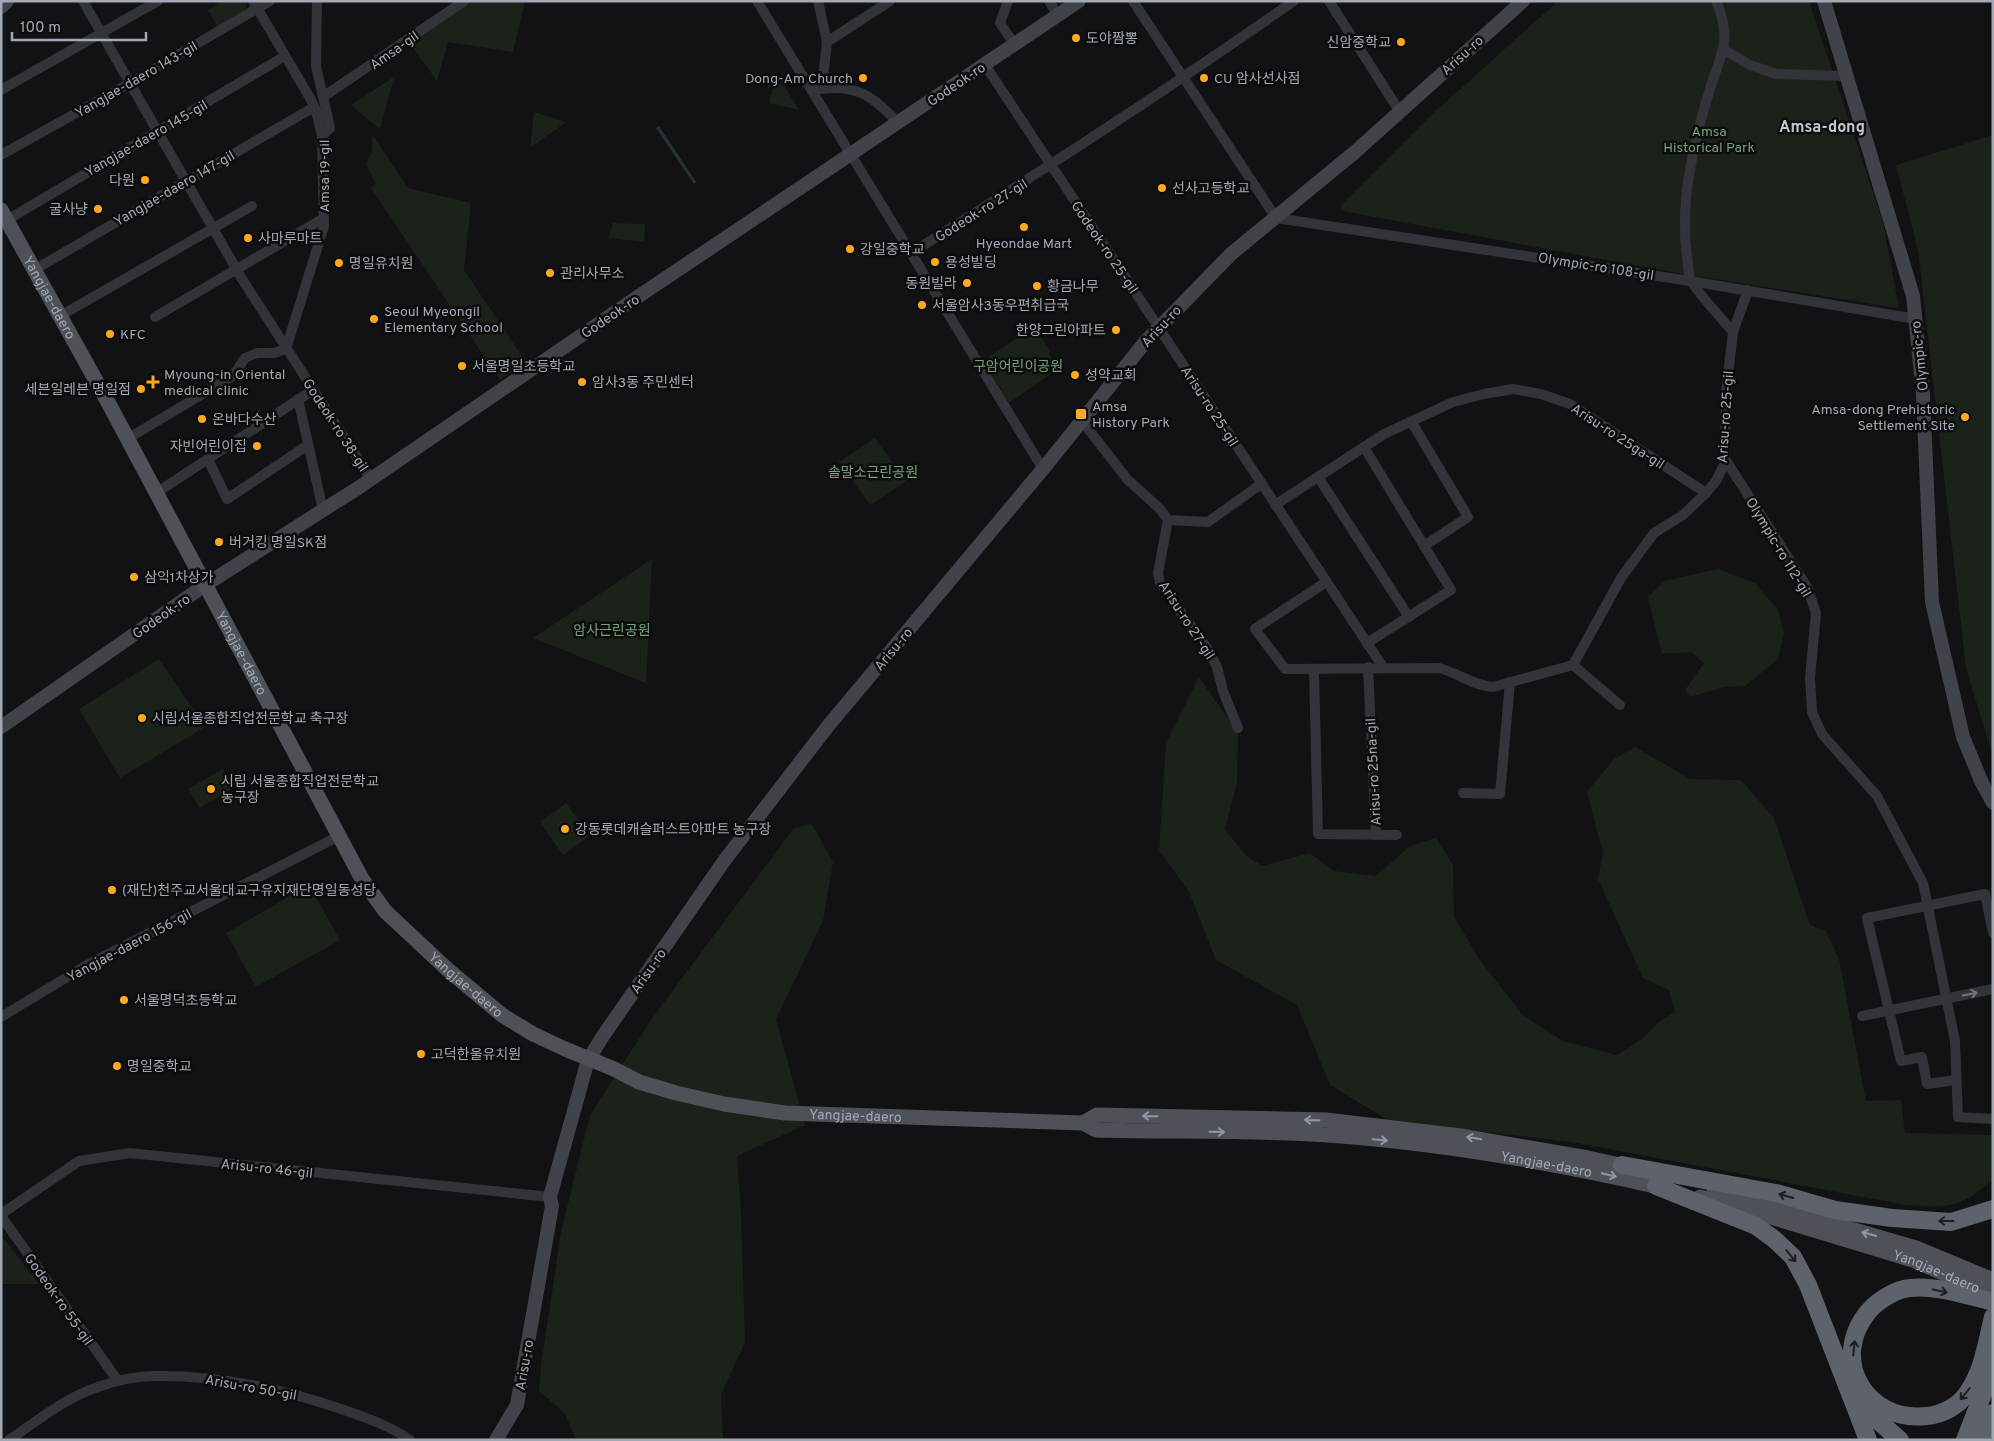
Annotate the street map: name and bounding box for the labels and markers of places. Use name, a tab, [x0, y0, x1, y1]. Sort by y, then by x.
place label: 도야짬뽕	[1086, 31, 1138, 48]
marker: 도야짬뽕	[1070, 32, 1082, 44]
place label: 신암중학교	[1327, 34, 1391, 52]
marker: 신암중학교	[1395, 36, 1407, 48]
place label: Dong-Am Church	[745, 71, 853, 88]
place label: CU 암사선사점	[1214, 71, 1300, 88]
marker: Dong-Am Church	[857, 72, 869, 84]
marker: CU 암사선사점	[1198, 72, 1210, 84]
place label: 다원	[109, 173, 135, 190]
marker: 다원	[139, 174, 151, 186]
place label: 선사고등학교	[1172, 180, 1249, 198]
marker: 선사고등학교	[1156, 182, 1168, 194]
place label: 굴사냥	[49, 202, 88, 219]
marker: 굴사냥	[92, 203, 104, 215]
marker: Hyeondae Mart	[1018, 221, 1030, 233]
place label: 사마루마트	[258, 231, 323, 248]
marker: 사마루마트	[242, 232, 254, 244]
place label: Hyeondae Mart	[976, 236, 1072, 253]
place label: 강일중학교	[860, 241, 925, 259]
marker: 강일중학교	[844, 243, 856, 255]
place label: 용성빌딩	[945, 255, 997, 272]
place label: 명일유치원	[349, 256, 413, 273]
marker: 용성빌딩	[929, 256, 941, 268]
marker: 명일유치원	[333, 257, 345, 269]
place label: 관리사무소	[560, 266, 625, 283]
marker: 관리사무소	[544, 267, 556, 279]
place label: 동원빌라	[905, 276, 957, 293]
marker: 동원빌라	[961, 277, 973, 289]
place label: 황금나무	[1047, 279, 1099, 296]
marker: 황금나무	[1031, 280, 1043, 292]
place label: 서울암사3동우편취급국	[932, 297, 1069, 315]
marker: 서울암사3동우편취급국	[916, 299, 928, 311]
place label: Seoul Myeongil Elementary School	[384, 304, 503, 337]
marker: Seoul Myeongil Elementary School	[368, 313, 380, 325]
place label: 한양그린아파트	[1016, 323, 1106, 340]
marker: 한양그린아파트	[1110, 324, 1122, 336]
place label: KFC	[120, 327, 146, 344]
marker: KFC	[104, 328, 116, 340]
place label: 서울명일초등학교	[472, 358, 575, 376]
marker: 서울명일초등학교	[456, 360, 468, 372]
place label: Myoung-in Oriental medical clinic	[164, 367, 285, 400]
place label: 성약교회	[1085, 368, 1137, 385]
marker: 성약교회	[1069, 369, 1081, 381]
marker: Myoung-in Oriental medical clinic	[146, 375, 160, 389]
place label: 암사3동 주민센터	[592, 375, 694, 392]
marker: 암사3동 주민센터	[576, 376, 588, 388]
place label: 세븐일레븐 명일점	[25, 382, 131, 399]
marker: 세븐일레븐 명일점	[135, 383, 147, 395]
place label: Amsa History Park	[1092, 399, 1170, 432]
place label: Amsa-dong Prehistoric Settlement Site	[1811, 402, 1955, 435]
marker: Amsa History Park	[1074, 407, 1088, 421]
marker: Amsa-dong Prehistoric Settlement Site	[1959, 411, 1971, 423]
place label: 온바다수산	[212, 412, 277, 429]
marker: 온바다수산	[196, 413, 208, 425]
place label: 자빈어린이집	[170, 439, 247, 456]
marker: 자빈어린이집	[251, 440, 263, 452]
place label: 버거킹 명일SK점	[229, 535, 327, 552]
marker: 버거킹 명일SK점	[213, 536, 225, 548]
place label: 삼익1차상가	[144, 570, 214, 587]
marker: 삼익1차상가	[128, 571, 140, 583]
place label: 시립서울종합직업전문학교 축구장	[152, 710, 349, 728]
marker: 시립서울종합직업전문학교 축구장	[136, 712, 148, 724]
place label: 시립 서울종합직업전문학교 농구장	[221, 773, 379, 807]
marker: 시립 서울종합직업전문학교 농구장	[205, 783, 217, 795]
place label: 강동롯데캐슬퍼스트아파트 농구장	[575, 822, 772, 839]
marker: 강동롯데캐슬퍼스트아파트 농구장	[559, 823, 571, 835]
place label: (재단)천주교서울대교구유지재단명일동성당	[122, 882, 376, 900]
marker: (재단)천주교서울대교구유지재단명일동성당	[106, 884, 118, 896]
place label: 서울명덕초등학교	[134, 992, 237, 1010]
marker: 서울명덕초등학교	[118, 994, 130, 1006]
place label: 고덕한울유치원	[431, 1047, 521, 1064]
marker: 고덕한울유치원	[415, 1048, 427, 1060]
place label: 명일중학교	[127, 1058, 192, 1076]
marker: 명일중학교	[111, 1060, 123, 1072]

